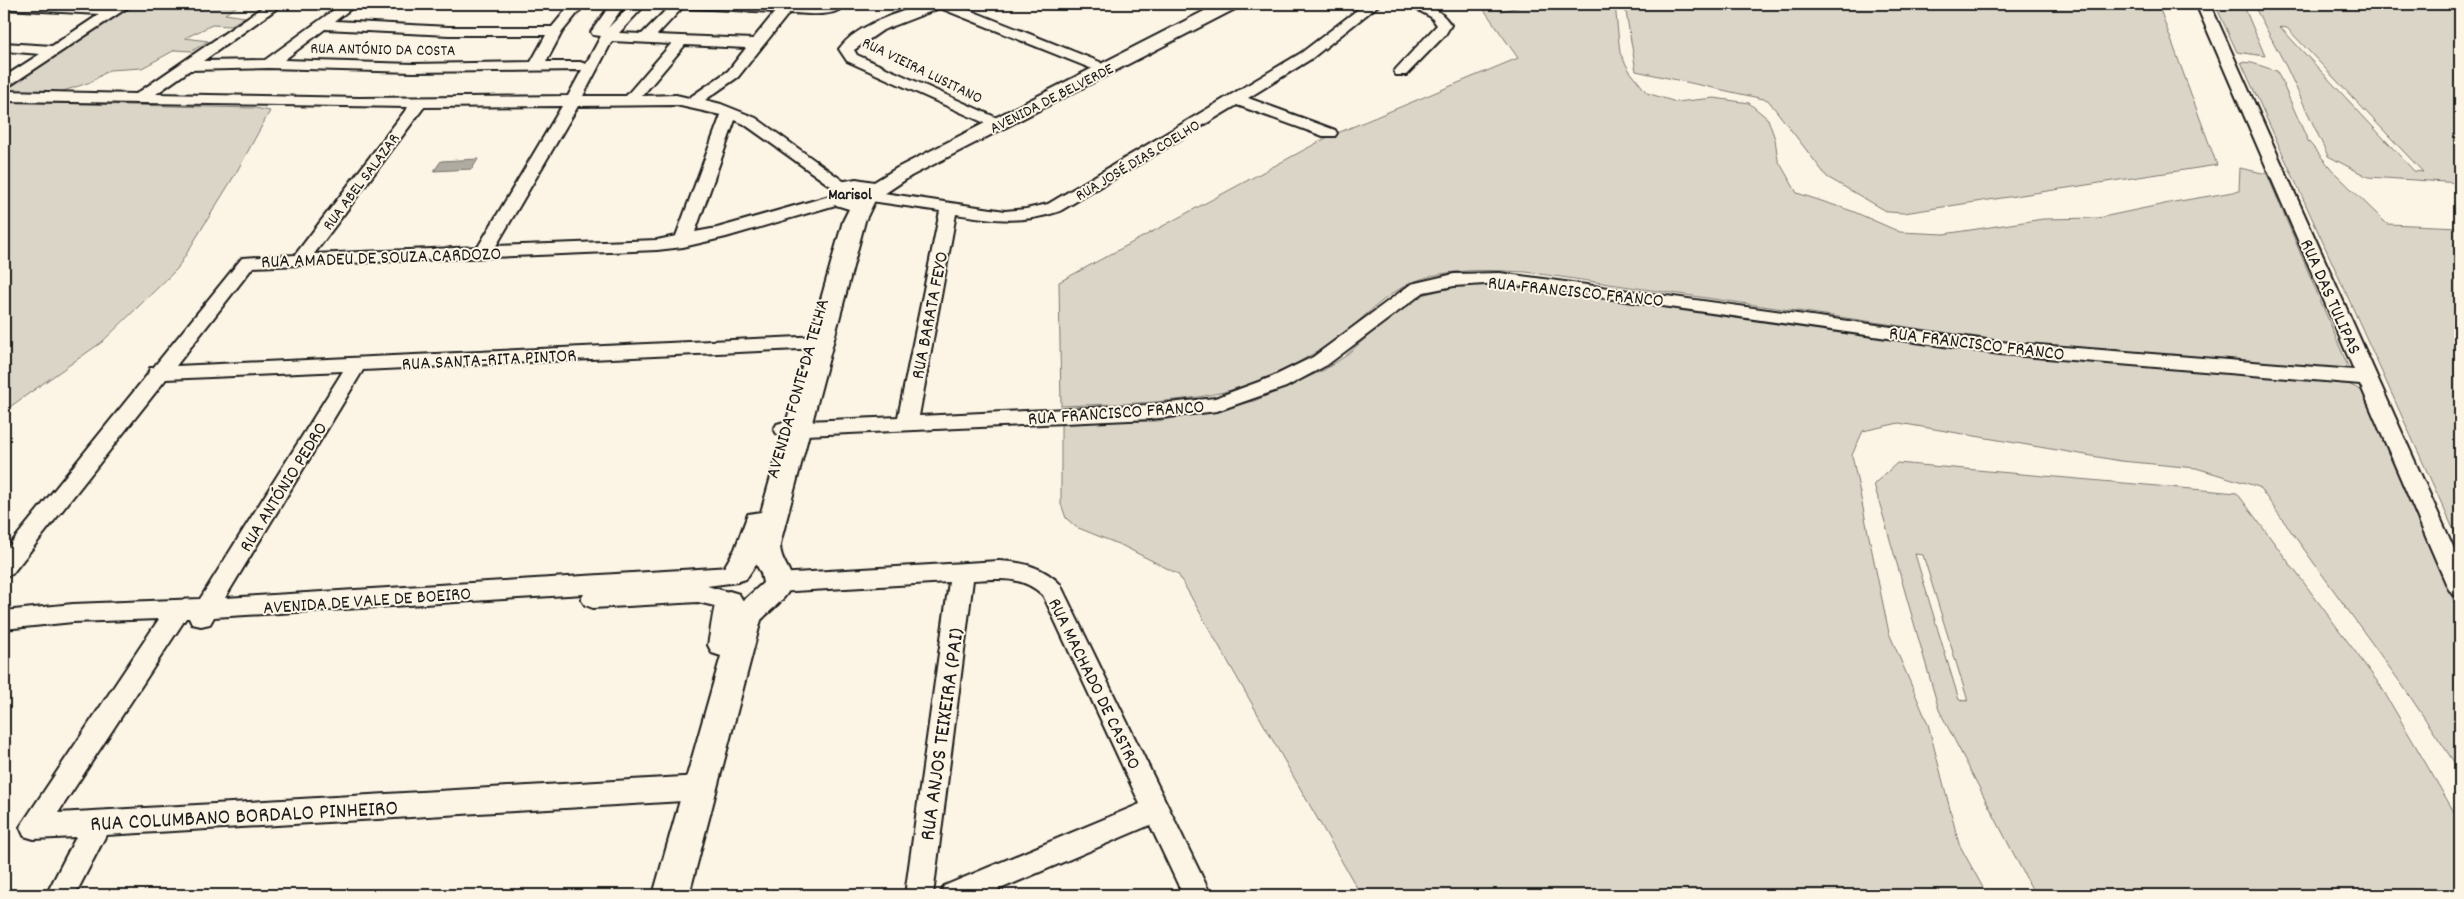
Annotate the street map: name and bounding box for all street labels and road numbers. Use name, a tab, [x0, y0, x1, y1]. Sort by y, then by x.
street label: RUA VIEIRA LUSITANO	[858, 32, 986, 110]
street label: RUA ANTÓNIO DA COSTA	[310, 38, 456, 63]
street label: AVENIDA DE BELVERDE	[986, 58, 1119, 140]
street label: RUA JOSÉ DIAS COELHO	[1072, 115, 1205, 208]
street label: RUA ABEL SALAZAR	[318, 129, 406, 236]
street label: RUA DAS TULIPAS	[2291, 235, 2366, 359]
street label: RUA AMADEU DE SOUZA CARDOZO	[261, 242, 502, 277]
street label: RUA BARATA FEYO	[906, 250, 957, 382]
street label: RUA FRANCISCO FRANCO	[1486, 271, 1665, 316]
street label: AVENIDA FONTE DA TELHA	[761, 296, 838, 482]
street label: RUA FRANCISCO FRANCO	[1887, 321, 2066, 370]
street label: RUA SANTA-RITA PINTOR	[401, 343, 577, 380]
street label: RUA FRANCISCO FRANCO	[1027, 395, 1205, 434]
street label: RUA ANTÓNIO PEDRO	[234, 418, 336, 558]
street label: AVENIDA DE VALE DE BOEIRO	[262, 582, 472, 623]
street label: RUA MACHADO DE CASTRO	[1040, 594, 1146, 775]
street label: RUA ANJOS TEIXEIRA (PAI)	[913, 626, 974, 843]
street label: RUA COLUMBANO BORDALO PINHEIRO	[89, 794, 399, 841]

